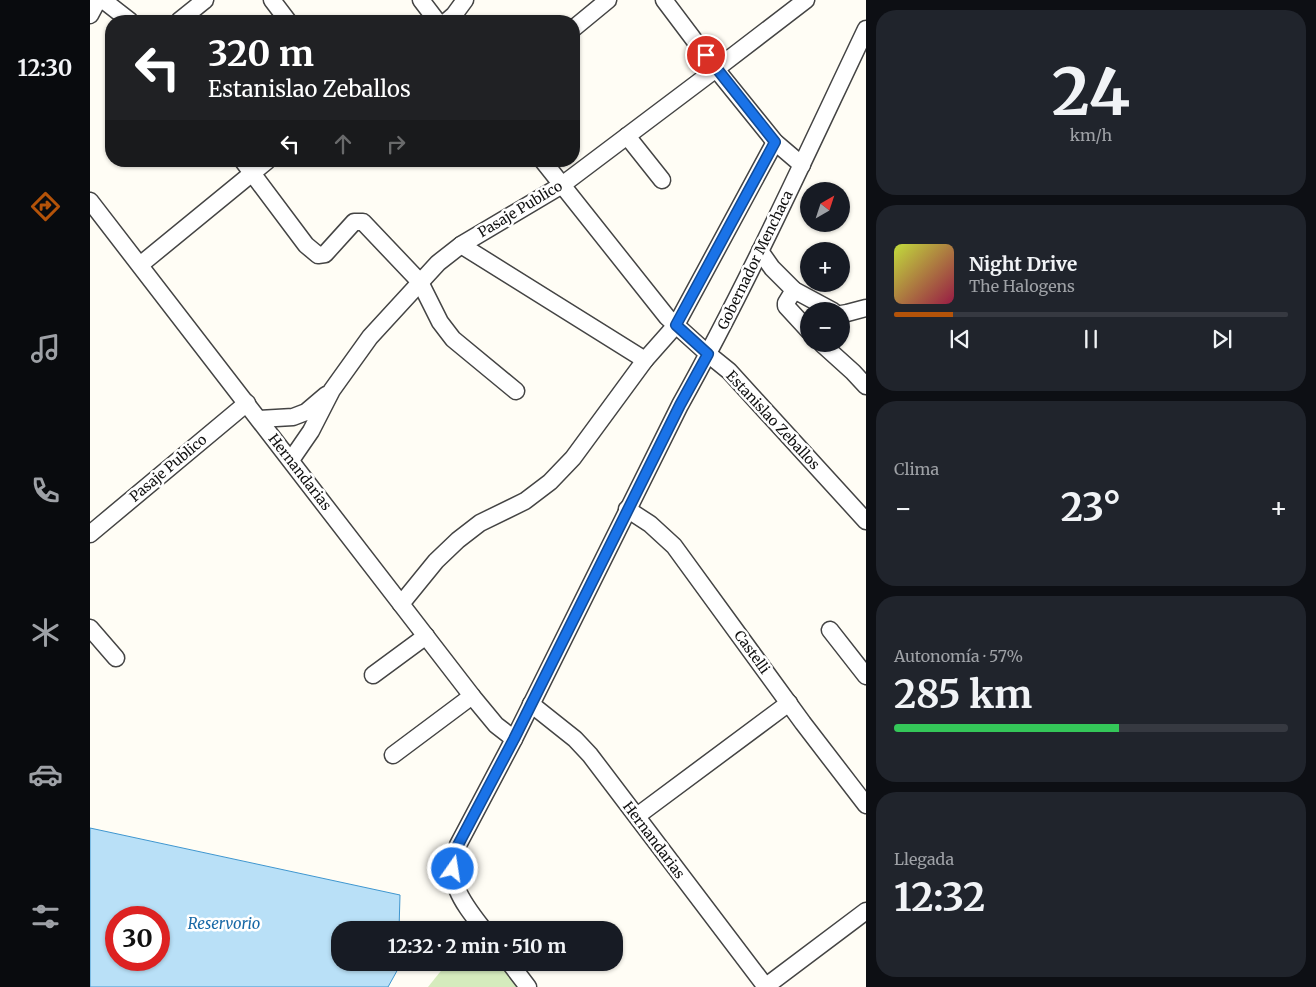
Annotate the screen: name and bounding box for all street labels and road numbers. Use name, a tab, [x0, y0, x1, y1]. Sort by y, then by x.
street label: Pasaje Publico	[474, 177, 566, 241]
street label: Gobernador Menchaca	[713, 187, 797, 333]
street label: Estanislao Zeballos	[722, 367, 824, 473]
street label: Pasaje Publico	[126, 430, 210, 506]
street label: Hernandarias	[265, 430, 336, 514]
street label: Castelli	[730, 627, 774, 678]
street label: Hernandarias	[619, 798, 689, 882]

